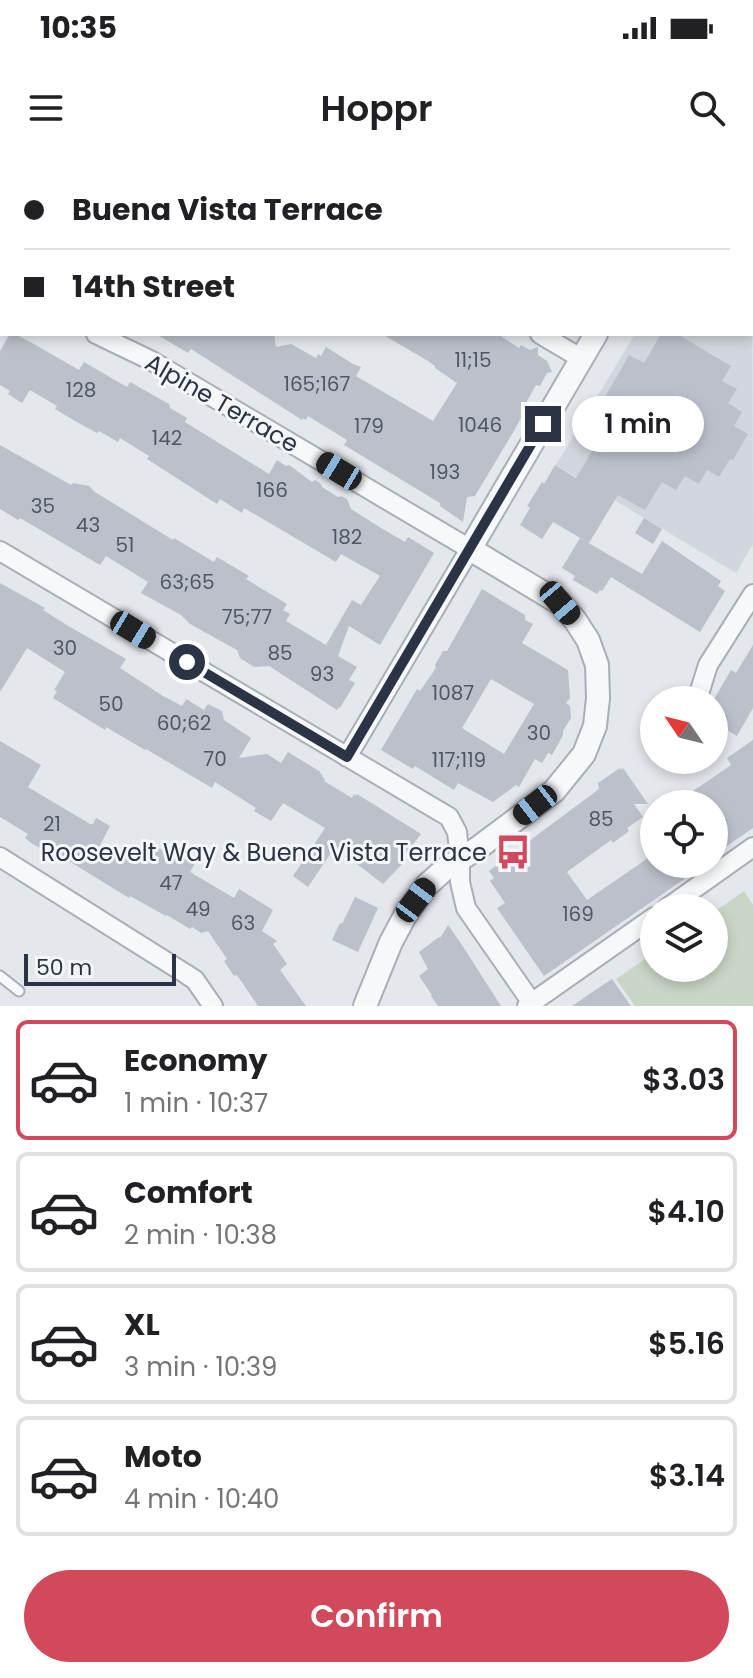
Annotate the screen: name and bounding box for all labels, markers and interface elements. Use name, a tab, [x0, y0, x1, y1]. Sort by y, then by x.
text: 10:35	[40, 6, 117, 49]
text: Hoppr	[320, 83, 433, 134]
icon: menu	[24, 86, 68, 130]
icon: search	[685, 86, 729, 130]
text: Buena Vista Terrace	[72, 188, 383, 231]
text: 14th Street	[72, 265, 235, 308]
street label: Alpine Terrace	[139, 346, 305, 460]
house number: 11;15	[454, 346, 492, 374]
house number: 165;167	[284, 370, 351, 398]
house number: 128	[66, 376, 96, 404]
callout: 1 min	[571, 396, 703, 452]
route end	[525, 406, 561, 442]
text: 1 min	[604, 406, 672, 442]
house number: 1046	[458, 411, 502, 439]
house number: 179	[354, 412, 384, 440]
house number: 142	[152, 424, 182, 452]
car	[312, 448, 366, 494]
house number: 193	[430, 458, 460, 486]
house number: 166	[256, 476, 288, 504]
house number: 35	[31, 492, 55, 520]
house number: 43	[76, 511, 100, 539]
house number: 182	[332, 523, 362, 551]
house number: 51	[116, 531, 134, 559]
house number: 63;65	[159, 568, 215, 596]
car	[535, 577, 585, 629]
house number: 75;77	[222, 603, 272, 631]
car	[106, 607, 160, 653]
house number: 30	[53, 634, 77, 662]
house number: 85	[267, 639, 293, 667]
route start	[169, 644, 205, 680]
house number: 93	[310, 660, 334, 688]
house number: 1087	[432, 679, 474, 707]
north arrow	[640, 686, 728, 774]
map controls	[640, 686, 728, 982]
house number: 50	[98, 690, 124, 718]
house number: 60;62	[157, 709, 211, 737]
house number: 30	[527, 719, 551, 747]
house number: 70	[203, 745, 227, 773]
house number: 117;119	[432, 746, 486, 774]
car	[509, 781, 561, 829]
button: locate	[640, 790, 728, 878]
house number: 85	[588, 805, 614, 833]
house number: 21	[43, 810, 61, 838]
bus stop icon: Roosevelt Way & Buena Vista Terrace	[494, 833, 532, 871]
place label: Roosevelt Way & Buena Vista Terrace	[41, 836, 487, 869]
house number: 47	[159, 869, 183, 897]
car	[392, 874, 440, 926]
button: layers	[640, 894, 728, 982]
house number: 49	[185, 895, 211, 923]
house number: 169	[562, 900, 594, 928]
house number: 63	[231, 909, 255, 937]
scale bar	[24, 950, 176, 986]
text: 50 m	[36, 952, 92, 983]
text: Economy	[124, 1039, 268, 1082]
icon: car	[28, 1044, 100, 1116]
text: $3.03	[642, 1058, 725, 1101]
text: 1 min · 10:37	[124, 1085, 268, 1121]
text: Comfort	[124, 1171, 253, 1214]
icon: car	[28, 1176, 100, 1248]
text: $4.10	[648, 1190, 725, 1233]
text: 2 min · 10:38	[124, 1217, 277, 1253]
text: XL	[124, 1303, 160, 1346]
icon: car	[28, 1308, 100, 1380]
text: $5.16	[648, 1322, 725, 1365]
text: 3 min · 10:39	[124, 1349, 277, 1385]
text: Moto	[124, 1435, 202, 1478]
icon: car	[28, 1440, 100, 1512]
text: $3.14	[649, 1454, 725, 1497]
text: 4 min · 10:40	[124, 1481, 279, 1517]
button: Confirm	[24, 1570, 729, 1662]

